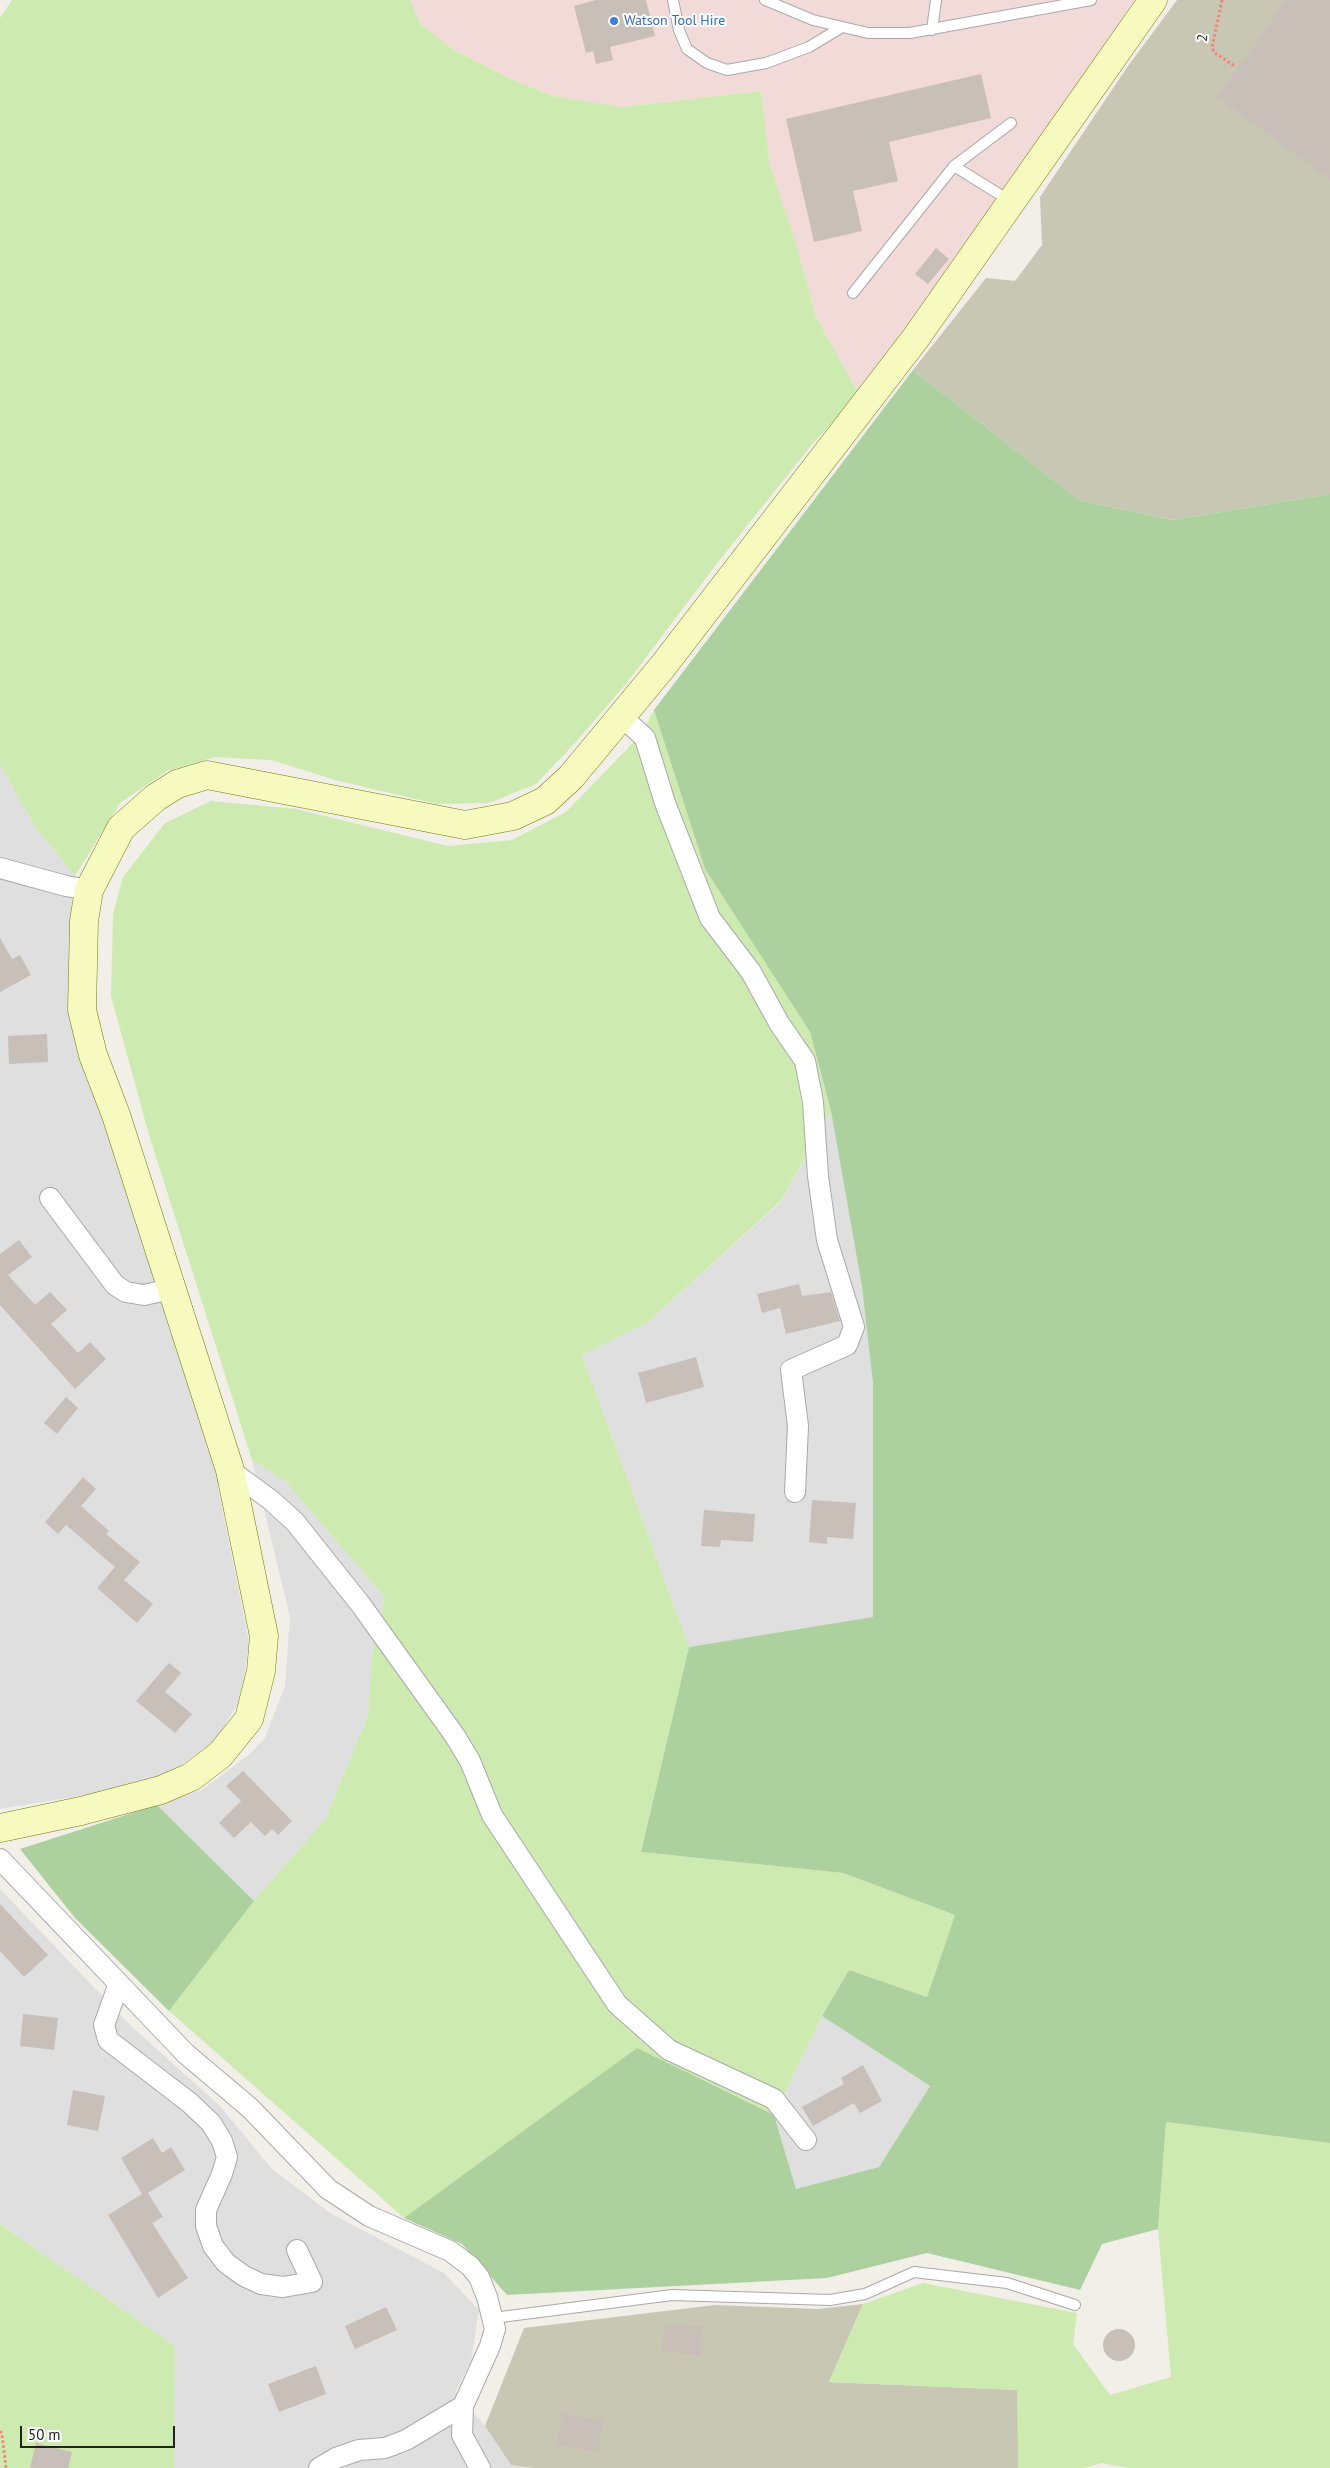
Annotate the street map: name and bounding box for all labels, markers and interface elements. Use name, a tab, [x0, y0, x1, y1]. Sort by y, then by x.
place label: Watson Tool Hire	[624, 13, 725, 29]
marker: Watson Tool Hire	[608, 15, 620, 27]
street label: 2	[1194, 33, 1212, 43]
scale bar	[22, 2416, 178, 2448]
text: 50 m	[28, 2425, 61, 2444]

